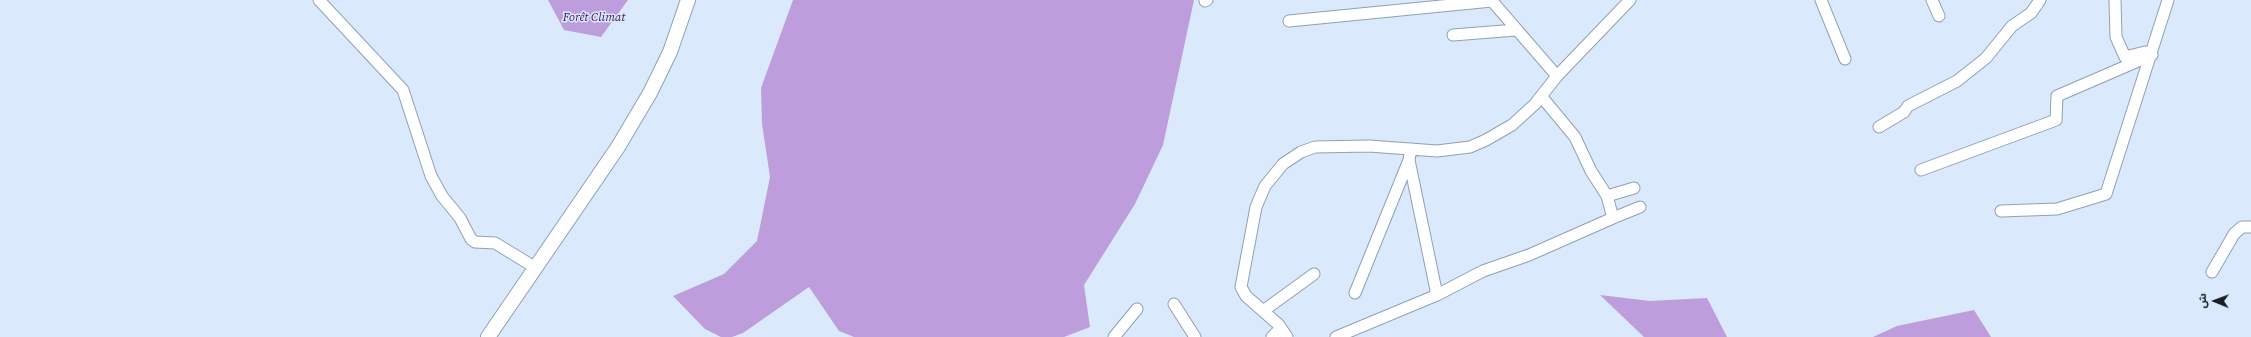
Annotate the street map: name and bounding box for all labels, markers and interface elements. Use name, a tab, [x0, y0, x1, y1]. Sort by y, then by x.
park label: Forêt Climat	[563, 11, 625, 25]
north arrow	[2195, 281, 2235, 321]
text: ش	[2195, 293, 2210, 308]

